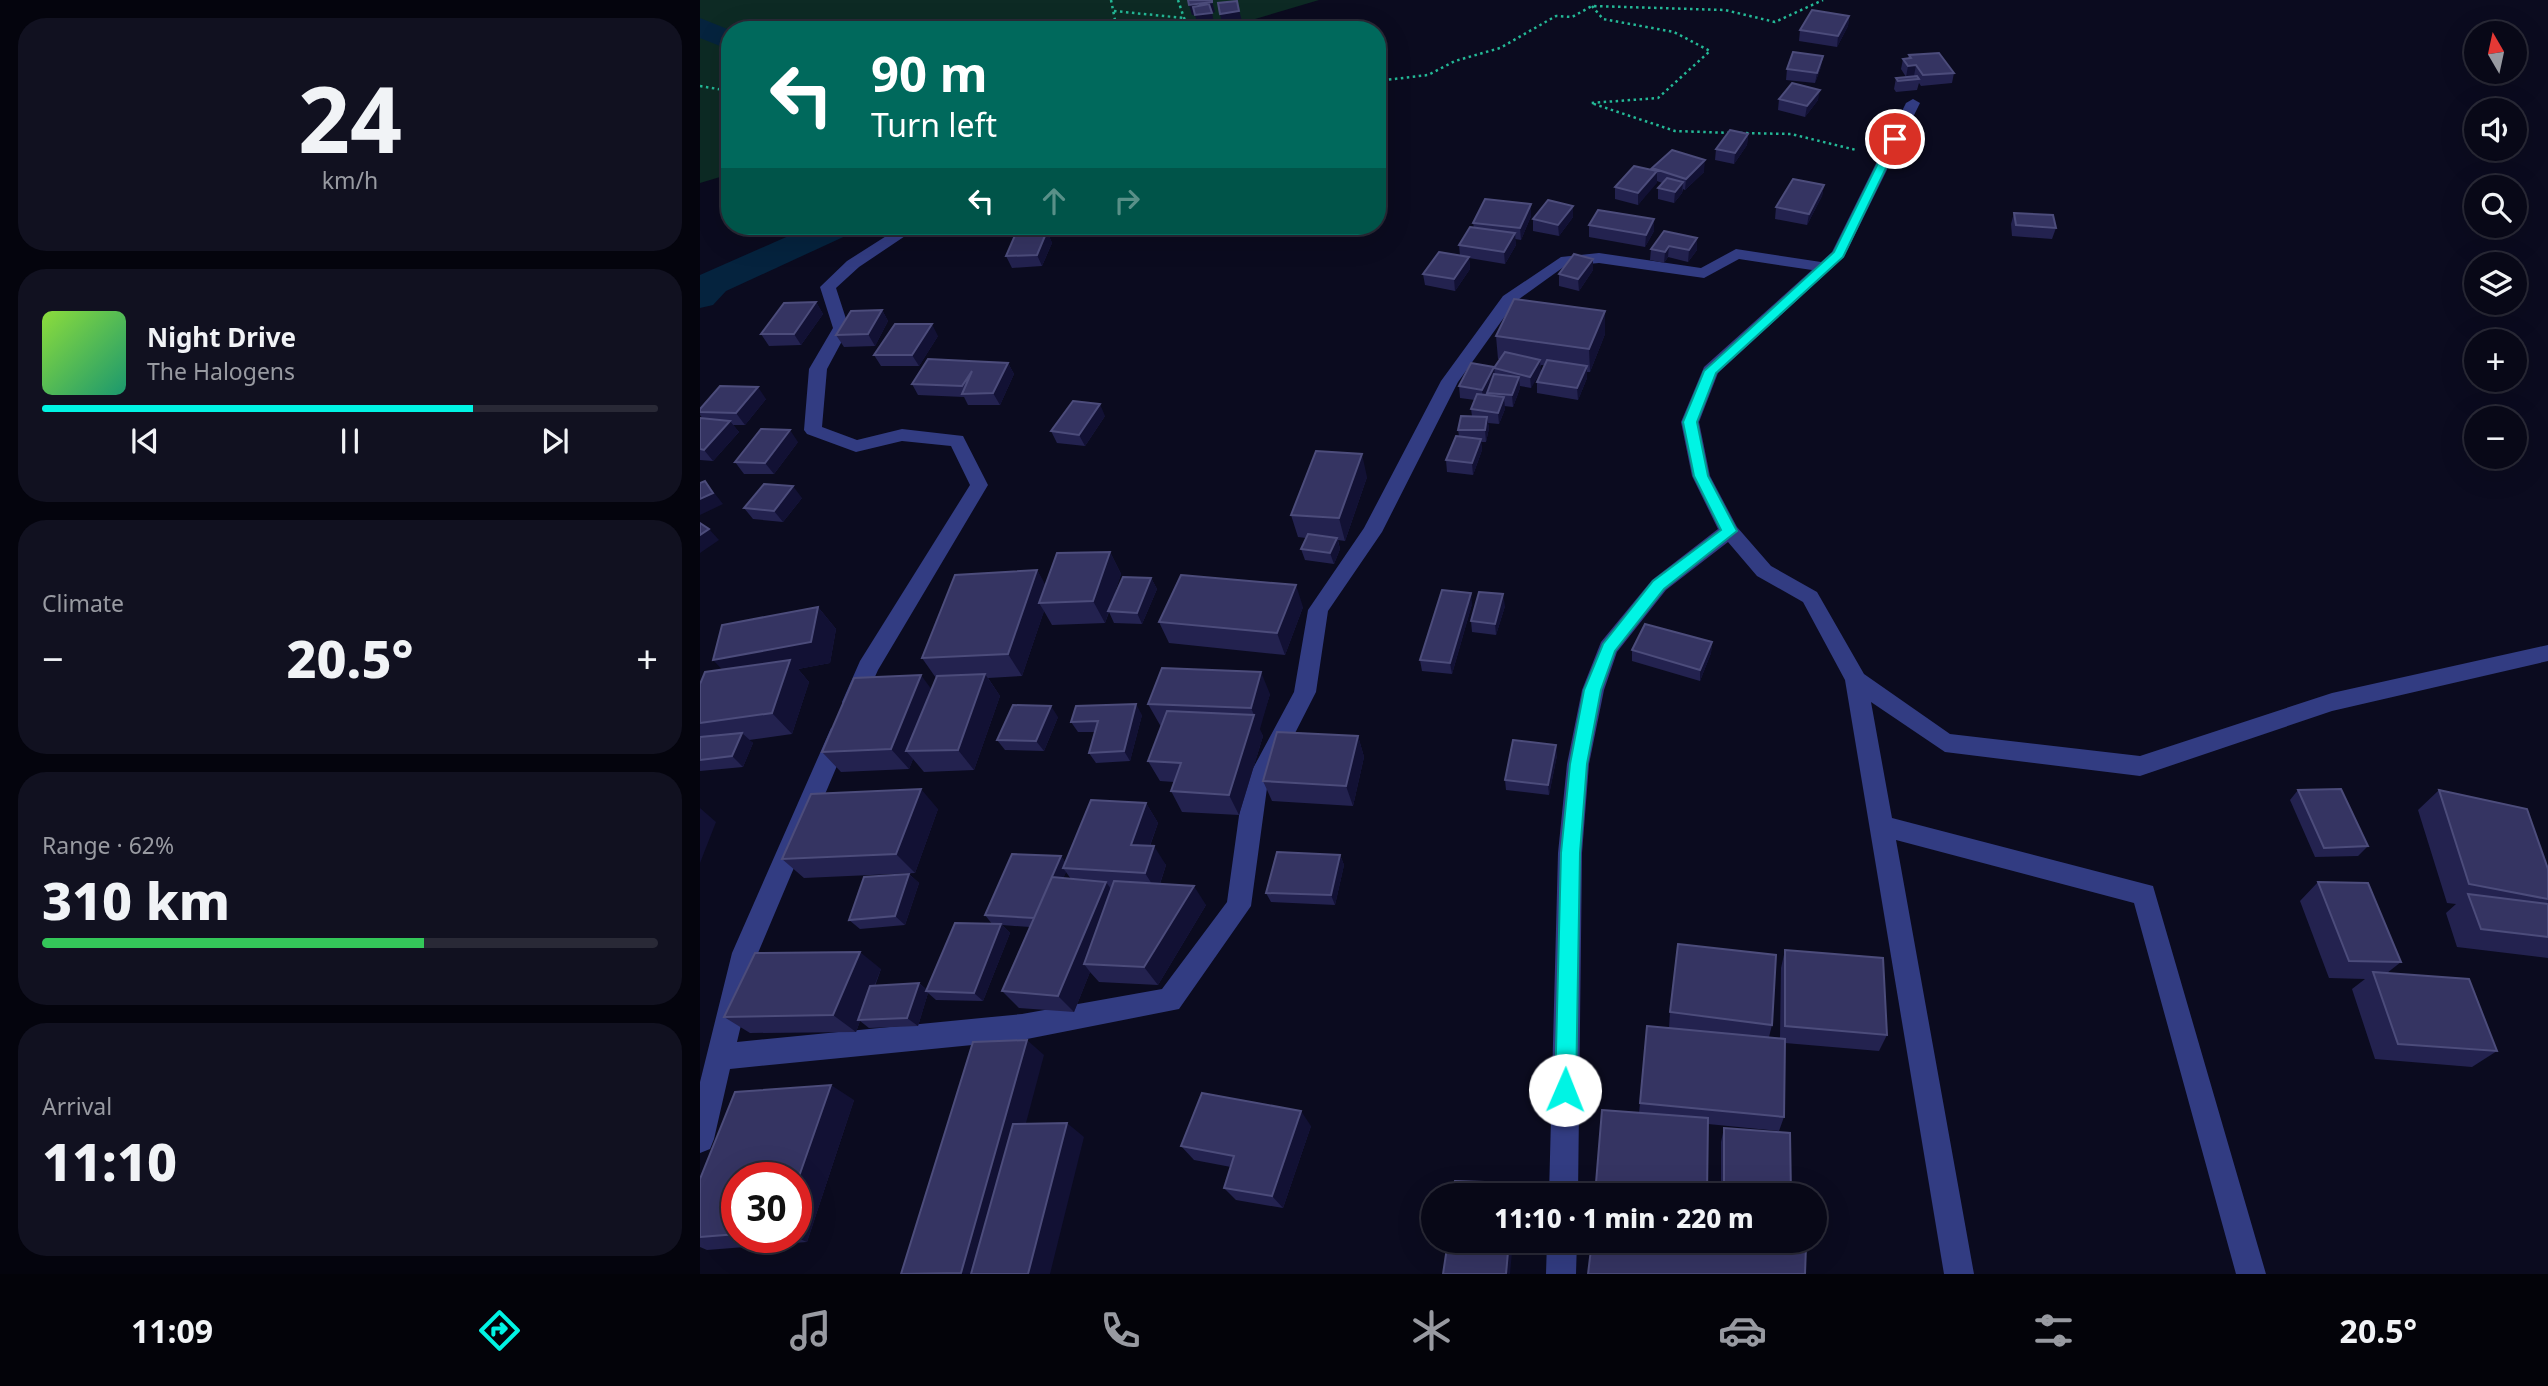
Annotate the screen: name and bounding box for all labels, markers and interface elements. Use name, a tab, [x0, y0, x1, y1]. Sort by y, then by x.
north arrow	[2464, 21, 2527, 84]
map controls	[2464, 21, 2527, 469]
text: 90 m	[871, 40, 988, 106]
icon: left	[756, 49, 847, 140]
text: 24	[298, 56, 402, 180]
button: sound	[2464, 98, 2527, 161]
text: Turn left	[871, 103, 997, 146]
pin	[1865, 109, 1925, 169]
icon: arrive	[1876, 120, 1914, 158]
text: km/h	[322, 164, 378, 196]
button: search	[2464, 175, 2527, 238]
icon: left	[962, 182, 1000, 220]
icon: ahead	[1035, 182, 1073, 220]
icon: right	[1108, 182, 1146, 220]
button: layers	[2464, 252, 2527, 315]
text: Night Drive	[147, 319, 296, 355]
button: +	[2464, 329, 2527, 392]
text: The Halogens	[147, 355, 295, 387]
button: −	[2464, 406, 2527, 469]
icon: previous	[126, 422, 164, 460]
icon: pause	[331, 422, 369, 460]
icon: next	[536, 422, 574, 460]
text: Climate	[42, 587, 124, 619]
text: 20.5°	[287, 622, 413, 693]
text: −	[42, 632, 64, 684]
text: +	[636, 632, 658, 684]
text: Range · 62%	[42, 829, 174, 861]
text: 310 km	[42, 864, 230, 935]
position arrow	[1528, 1053, 1602, 1127]
text: Arrival	[42, 1090, 112, 1122]
text: 11:10	[42, 1125, 177, 1196]
speed limit sign: 30	[721, 1162, 812, 1253]
text: 11:10 · 1 min · 220 m	[1494, 1200, 1754, 1236]
icon: directions	[475, 1306, 524, 1355]
icon: music	[786, 1306, 835, 1355]
icon: phone	[1096, 1306, 1145, 1355]
icon: climate	[1407, 1306, 1456, 1355]
icon: car	[1718, 1306, 1767, 1355]
icon: filters	[2029, 1306, 2078, 1355]
text: 11:09	[131, 1309, 213, 1352]
text: 20.5°	[2340, 1309, 2417, 1352]

